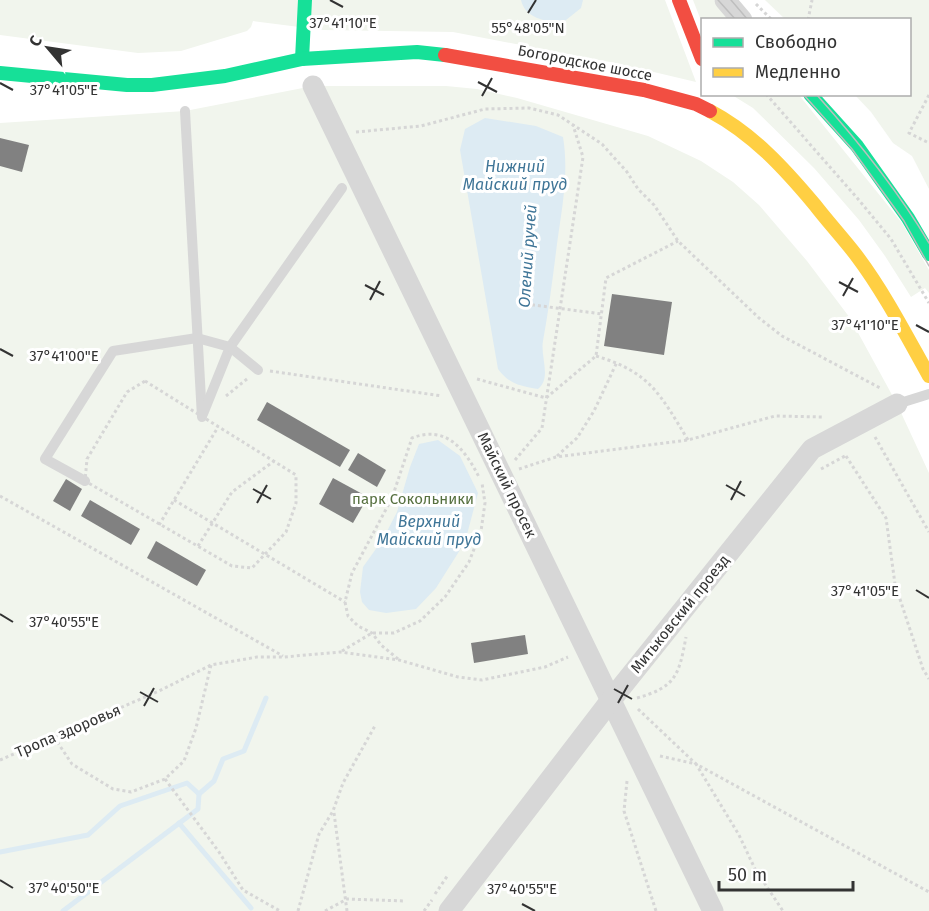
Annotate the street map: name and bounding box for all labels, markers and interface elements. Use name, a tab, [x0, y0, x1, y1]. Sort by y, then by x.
text: 37°41'10"E	[309, 14, 377, 32]
north arrow	[18, 18, 78, 78]
legend	[701, 18, 911, 96]
text: 55°48'05"N	[491, 19, 565, 37]
text: Свободно	[755, 31, 837, 53]
text: С	[25, 32, 46, 50]
street label: Богородское шоссе	[516, 41, 654, 85]
text: Медленно	[755, 61, 841, 83]
text: 37°41'05"E	[30, 81, 98, 99]
water label: Нижний Майский пруд	[463, 157, 567, 194]
water label: Олений ручей	[514, 204, 541, 308]
text: 37°41'10"E	[831, 316, 899, 334]
text: 37°41'00"E	[29, 347, 99, 365]
street label: Майский просек	[474, 429, 540, 541]
park label: парк Сокольники	[352, 490, 474, 508]
water label: Верхний Майский пруд	[377, 512, 481, 549]
street label: Митьковский проезд	[627, 551, 733, 677]
text: 37°41'05"E	[831, 582, 899, 600]
text: 37°40'55"E	[29, 613, 99, 631]
street label: Тропа здоровья	[13, 701, 123, 761]
scale bar	[719, 854, 852, 892]
text: 50 m	[728, 864, 767, 886]
text: 37°40'50"E	[28, 879, 100, 897]
text: 37°40'55"E	[487, 880, 557, 898]

